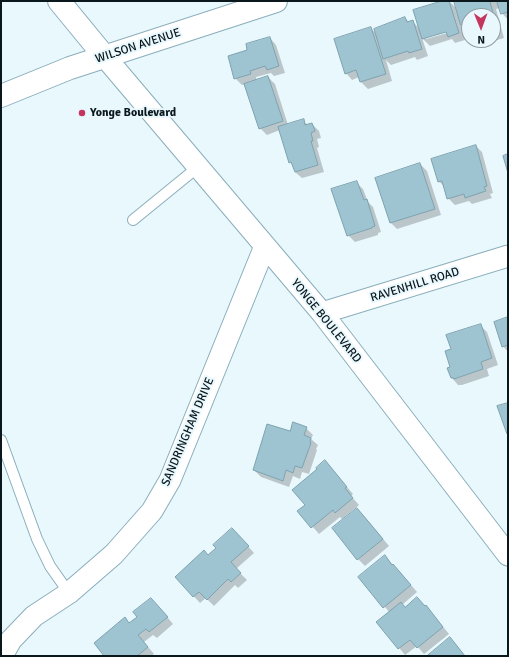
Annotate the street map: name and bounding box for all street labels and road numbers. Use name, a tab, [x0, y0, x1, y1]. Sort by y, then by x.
street label: WILSON AVENUE	[94, 25, 182, 67]
street label: RAVENHILL ROAD	[369, 265, 461, 305]
street label: YONGE BOULEVARD	[288, 276, 364, 366]
street label: SANDRINGHAM DRIVE	[159, 376, 217, 488]

